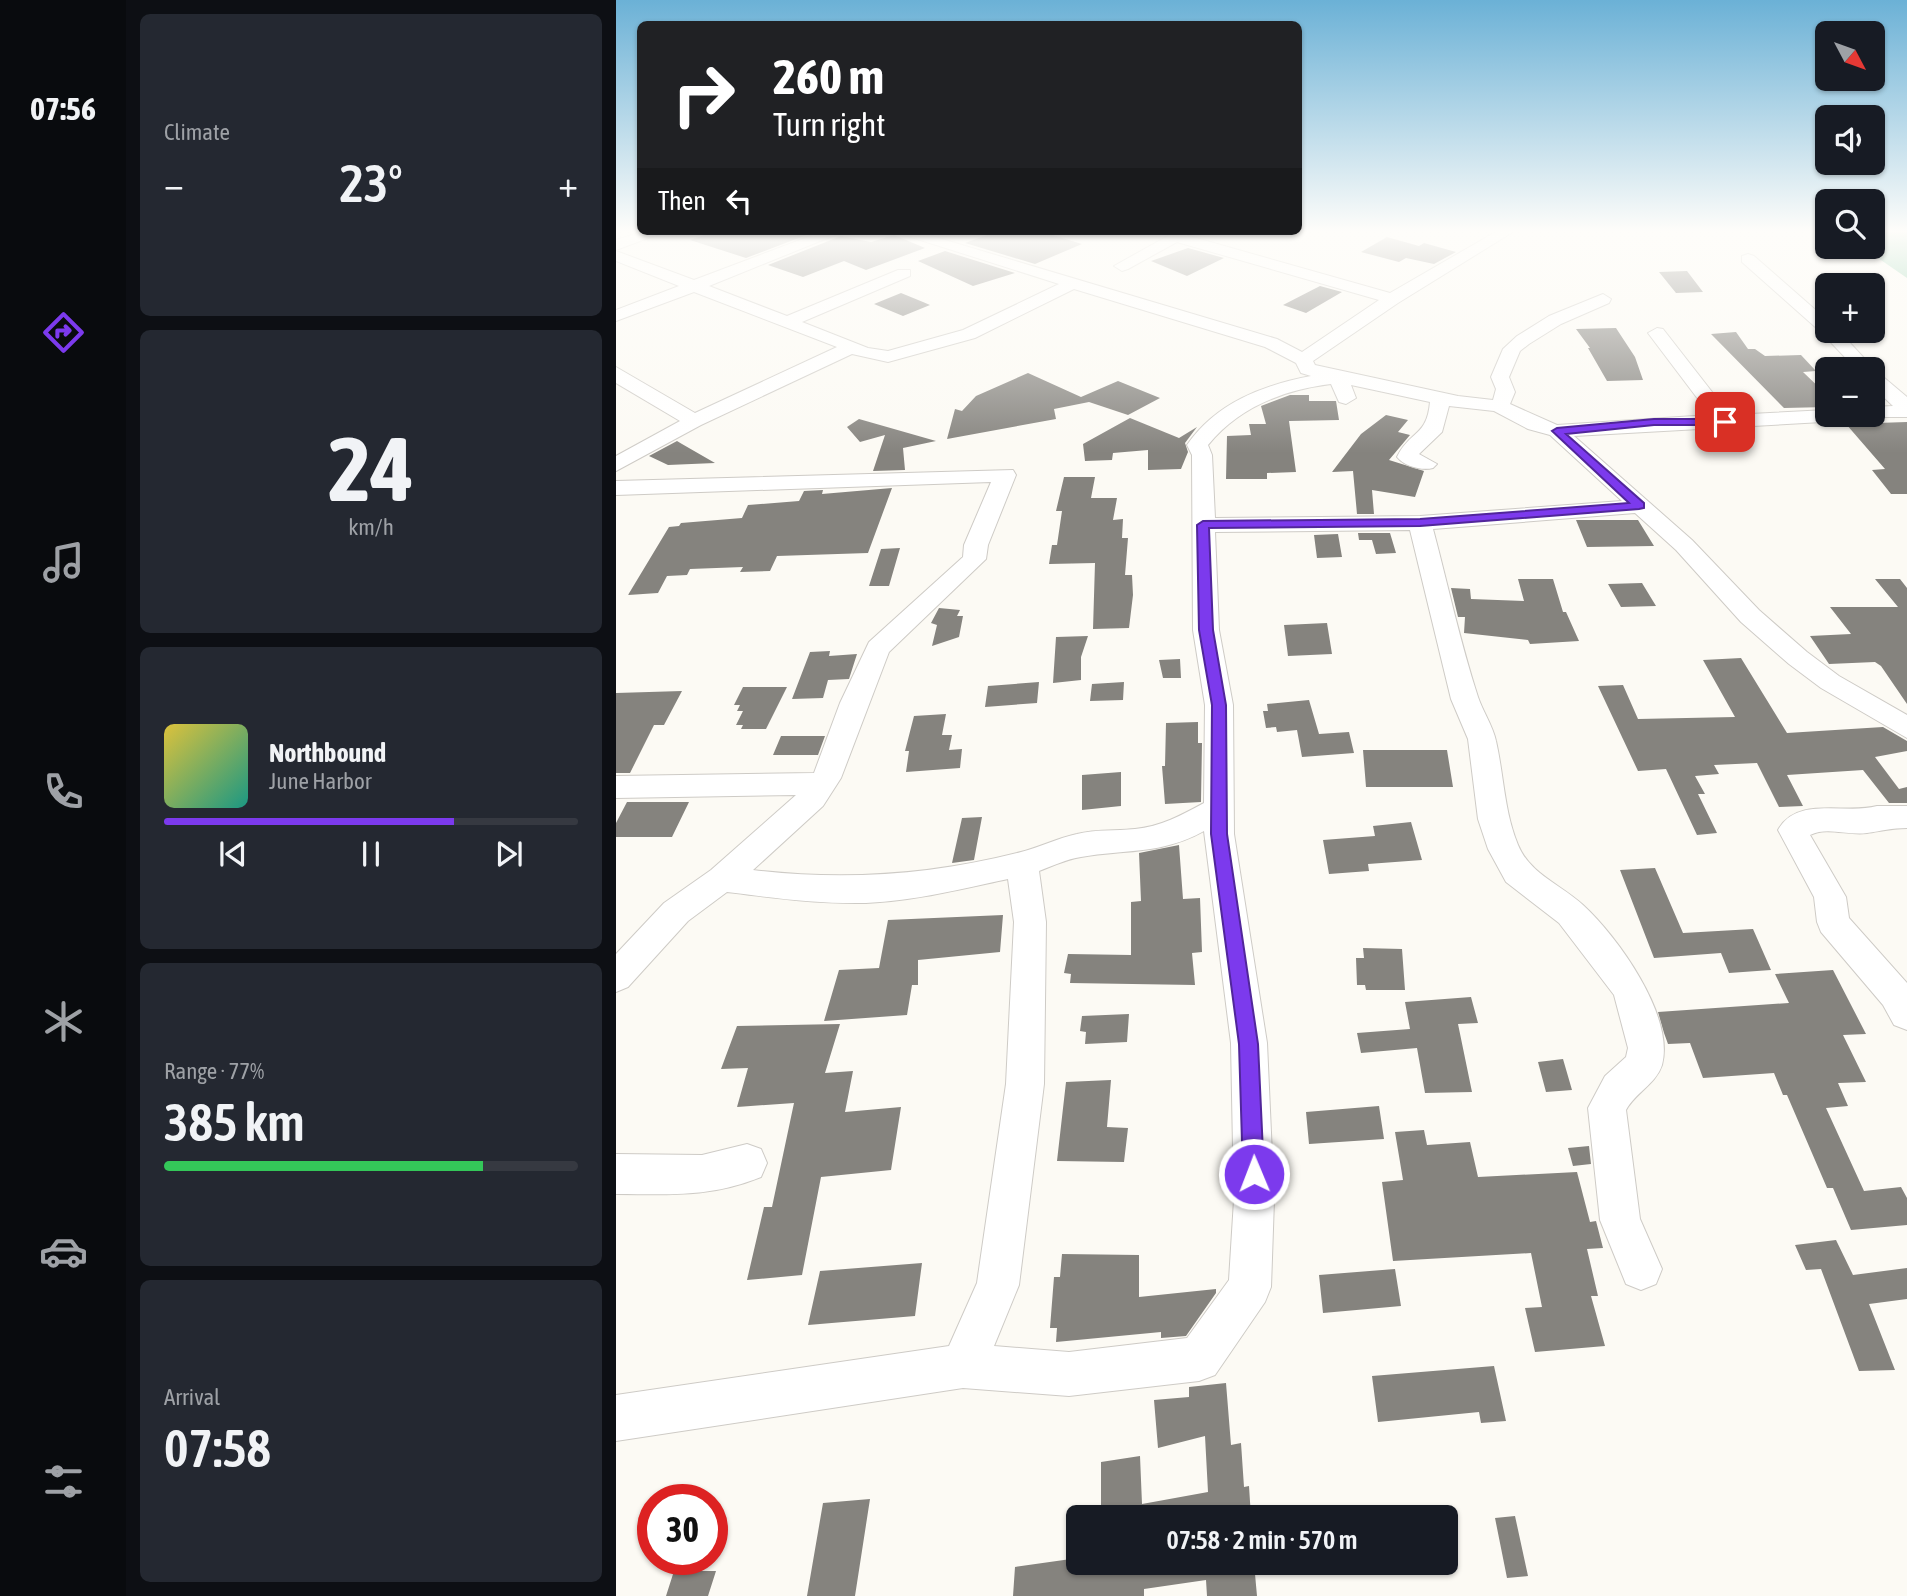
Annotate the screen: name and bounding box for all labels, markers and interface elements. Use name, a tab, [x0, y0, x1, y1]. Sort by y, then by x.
north arrow	[1815, 21, 1885, 91]
map controls	[1815, 21, 1885, 427]
text: 260 m	[773, 48, 884, 104]
icon: right	[658, 49, 749, 140]
text: 07:56	[30, 90, 96, 127]
button: sound	[1815, 105, 1885, 175]
text: Turn right	[773, 106, 886, 143]
text: Climate	[164, 119, 230, 145]
text: 23°	[339, 153, 403, 213]
text: −	[164, 162, 184, 205]
text: +	[558, 162, 578, 205]
icon: left	[720, 182, 758, 220]
text: Then	[658, 186, 706, 216]
button: search	[1815, 189, 1885, 259]
button: +	[1815, 273, 1885, 343]
icon: directions	[39, 308, 88, 357]
button: −	[1815, 357, 1885, 427]
pin	[1695, 392, 1755, 452]
icon: arrive	[1706, 403, 1744, 441]
text: 24	[328, 416, 414, 520]
text: km/h	[348, 514, 394, 540]
icon: music	[39, 538, 88, 587]
text: Northbound	[269, 738, 386, 768]
icon: phone	[39, 767, 88, 816]
text: June Harbor	[269, 768, 372, 794]
icon: previous	[214, 835, 252, 873]
icon: pause	[352, 835, 390, 873]
icon: next	[490, 835, 528, 873]
icon: climate	[39, 997, 88, 1046]
text: Range · 77%	[164, 1058, 264, 1084]
text: 385 km	[164, 1092, 305, 1152]
position arrow	[1217, 1137, 1291, 1211]
icon: car	[39, 1227, 88, 1276]
text: Arrival	[164, 1384, 220, 1410]
text: 07:58	[164, 1418, 271, 1478]
icon: filters	[39, 1457, 88, 1506]
speed limit sign: 30	[637, 1484, 728, 1575]
text: 07:58 · 2 min · 570 m	[1167, 1525, 1357, 1555]

